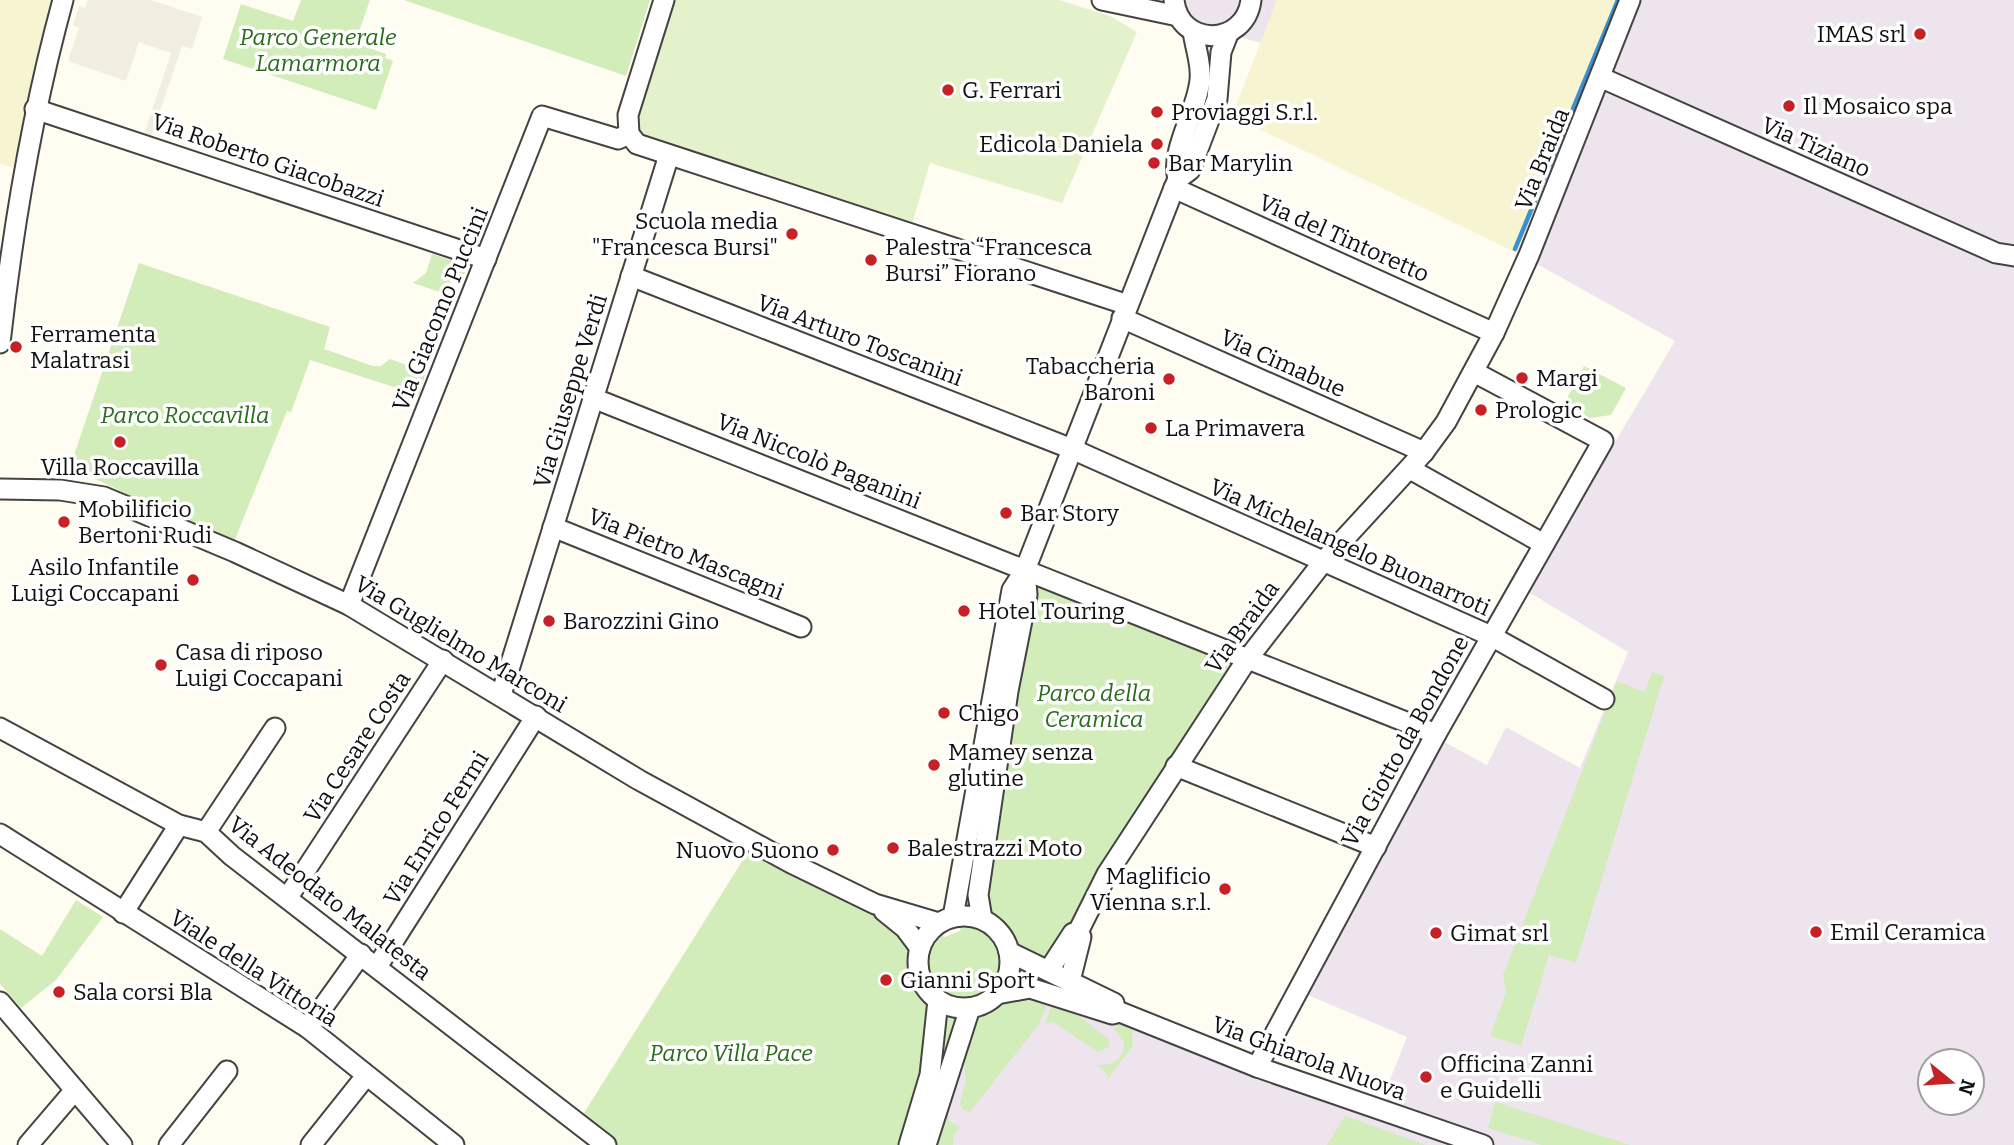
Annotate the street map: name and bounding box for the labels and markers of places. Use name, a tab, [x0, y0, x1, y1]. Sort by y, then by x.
place label: IMAS srl	[1817, 20, 1906, 48]
marker: IMAS srl	[1912, 26, 1928, 42]
place label: G. Ferrari	[962, 76, 1062, 104]
marker: G. Ferrari	[940, 82, 956, 98]
place label: Il Mosaico spa	[1803, 92, 1953, 120]
place label: Proviaggi S.r.l.	[1171, 98, 1318, 126]
marker: Il Mosaico spa	[1781, 98, 1797, 114]
marker: Proviaggi S.r.l.	[1149, 104, 1165, 120]
place label: Edicola Daniela	[979, 130, 1143, 158]
marker: Edicola Daniela	[1149, 136, 1165, 152]
place label: Bar Marylin	[1168, 149, 1293, 177]
marker: Bar Marylin	[1146, 155, 1162, 171]
place label: Scuola media "Francesca Bursi"	[592, 207, 778, 261]
marker: Scuola media "Francesca Bursi"	[784, 226, 800, 242]
place label: Palestra “Francesca Bursi” Fiorano	[885, 233, 1093, 287]
marker: Palestra “Francesca Bursi” Fiorano	[863, 252, 879, 268]
place label: Ferramenta Malatrasi	[30, 320, 156, 374]
marker: Ferramenta Malatrasi	[8, 339, 24, 355]
place label: Tabaccheria Baroni	[1026, 352, 1155, 406]
place label: Margi	[1536, 364, 1598, 392]
marker: Margi	[1514, 370, 1530, 386]
marker: Tabaccheria Baroni	[1161, 371, 1177, 387]
place label: Prologic	[1495, 396, 1582, 424]
marker: Prologic	[1473, 402, 1489, 418]
place label: La Primavera	[1165, 414, 1305, 442]
marker: La Primavera	[1143, 420, 1159, 436]
marker: Villa Roccavilla	[112, 434, 128, 450]
place label: Villa Roccavilla	[41, 453, 200, 481]
place label: Mobilificio Bertoni Rudi	[78, 495, 212, 549]
place label: Bar Story	[1020, 499, 1120, 527]
marker: Bar Story	[998, 505, 1014, 521]
marker: Mobilificio Bertoni Rudi	[56, 514, 72, 530]
place label: Asilo Infantile Luigi Coccapani	[11, 553, 179, 607]
marker: Asilo Infantile Luigi Coccapani	[185, 572, 201, 588]
place label: Hotel Touring	[978, 597, 1125, 625]
marker: Hotel Touring	[956, 603, 972, 619]
place label: Barozzini Gino	[563, 607, 719, 635]
marker: Barozzini Gino	[541, 613, 557, 629]
place label: Casa di riposo Luigi Coccapani	[175, 638, 343, 692]
marker: Casa di riposo Luigi Coccapani	[153, 657, 169, 673]
place label: Chigo	[958, 699, 1019, 727]
marker: Chigo	[936, 705, 952, 721]
place label: Mamey senza glutine	[948, 738, 1094, 792]
marker: Mamey senza glutine	[926, 757, 942, 773]
place label: Balestrazzi Moto	[907, 834, 1083, 862]
place label: Nuovo Suono	[676, 836, 819, 864]
marker: Balestrazzi Moto	[885, 840, 901, 856]
marker: Nuovo Suono	[825, 842, 841, 858]
place label: Maglificio Vienna s.r.l.	[1090, 862, 1211, 916]
marker: Maglificio Vienna s.r.l.	[1217, 881, 1233, 897]
place label: Emil Ceramica	[1830, 918, 1986, 946]
place label: Gimat srl	[1450, 919, 1549, 947]
marker: Emil Ceramica	[1808, 924, 1824, 940]
marker: Gimat srl	[1428, 925, 1444, 941]
place label: Gianni Sport	[900, 966, 1035, 994]
marker: Gianni Sport	[878, 972, 894, 988]
place label: Sala corsi Bla	[73, 978, 213, 1006]
marker: Sala corsi Bla	[51, 984, 67, 1000]
place label: Officina Zanni e Guidelli	[1440, 1050, 1593, 1104]
marker: Officina Zanni e Guidelli	[1418, 1069, 1434, 1085]

